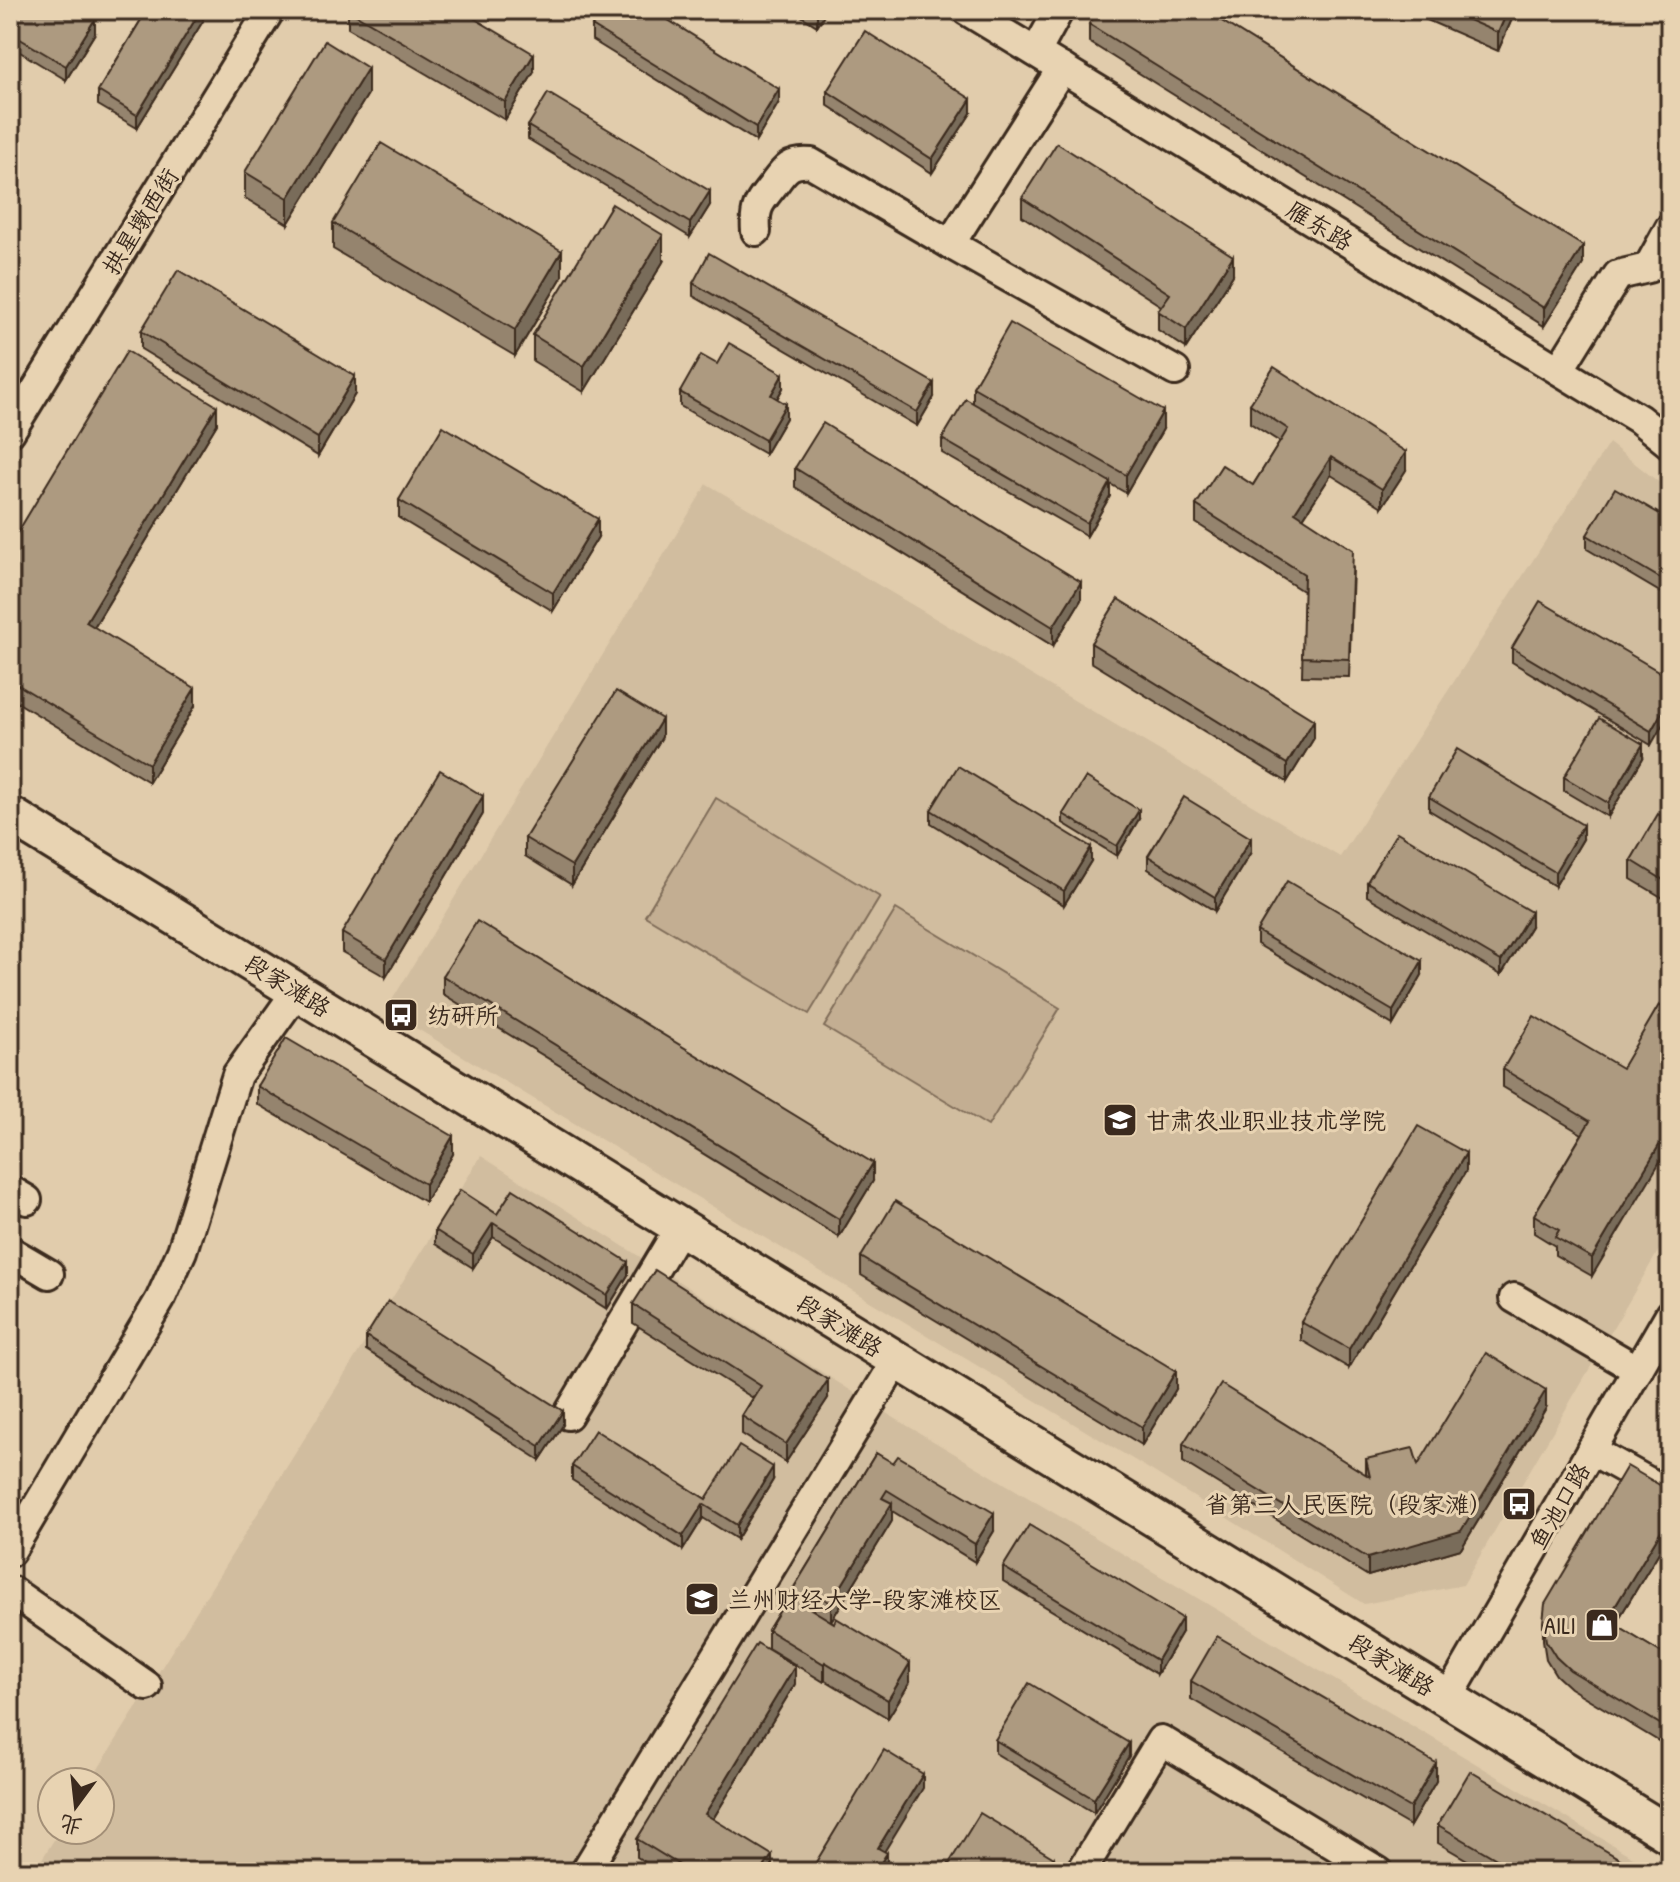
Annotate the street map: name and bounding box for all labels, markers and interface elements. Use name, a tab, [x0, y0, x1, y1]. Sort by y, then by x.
street label: 拱星墩西街	[95, 162, 185, 280]
street label: 雁东路	[1281, 193, 1359, 257]
street label: 段家滩路	[239, 946, 337, 1024]
bus stop icon: 纺研所	[382, 996, 420, 1034]
place label: 纺研所	[427, 999, 499, 1031]
school or university icon: 甘肃农业职业技术学院	[1101, 1101, 1139, 1139]
place label: 甘肃农业职业技术学院	[1146, 1104, 1386, 1136]
street label: 段家滩路	[791, 1286, 889, 1364]
street label: 鱼池口路	[1521, 1456, 1597, 1556]
bus stop icon: 省第三人民医院（段家滩）	[1500, 1485, 1538, 1523]
place label: 省第三人民医院（段家滩）	[1205, 1488, 1493, 1520]
school or university icon: 兰州财经大学-段家滩校区	[683, 1580, 721, 1618]
place label: 兰州财经大学-段家滩校区	[728, 1583, 1002, 1615]
shop icon: AILI	[1583, 1606, 1621, 1644]
place label: AILI	[1544, 1609, 1576, 1641]
street label: 段家滩路	[1343, 1625, 1441, 1703]
north arrow	[36, 1766, 116, 1846]
text: 北	[56, 1808, 85, 1843]

